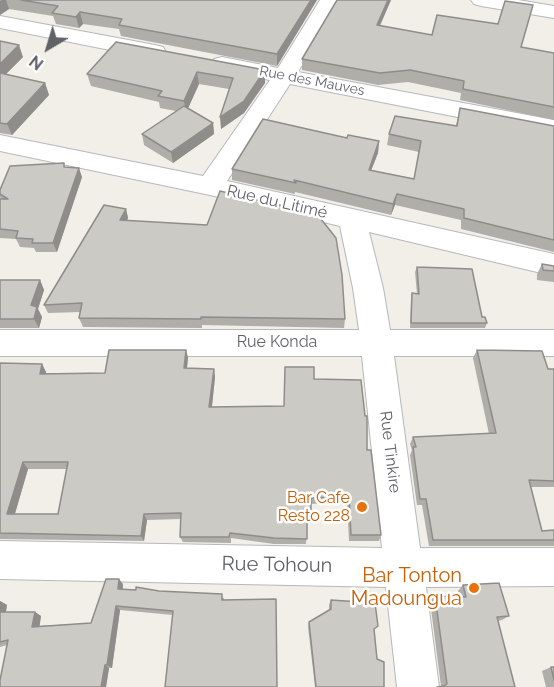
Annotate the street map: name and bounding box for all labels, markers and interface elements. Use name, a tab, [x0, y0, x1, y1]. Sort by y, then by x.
north arrow	[18, 18, 78, 78]
text: N	[26, 51, 47, 74]
street label: Rue des Mauves	[258, 63, 366, 99]
street label: Rue du Litimé	[225, 181, 329, 223]
street label: Rue Konda	[237, 332, 317, 352]
street label: Rue Tinkire	[375, 410, 405, 494]
place label: Bar Cafe Resto 228	[278, 488, 350, 526]
marker: Bar Cafe Resto 228	[355, 500, 369, 514]
street label: Rue Tohoun	[222, 552, 332, 578]
place label: Bar Tonton Madoungua	[351, 564, 462, 611]
marker: Bar Tonton Madoungua	[467, 581, 481, 595]

